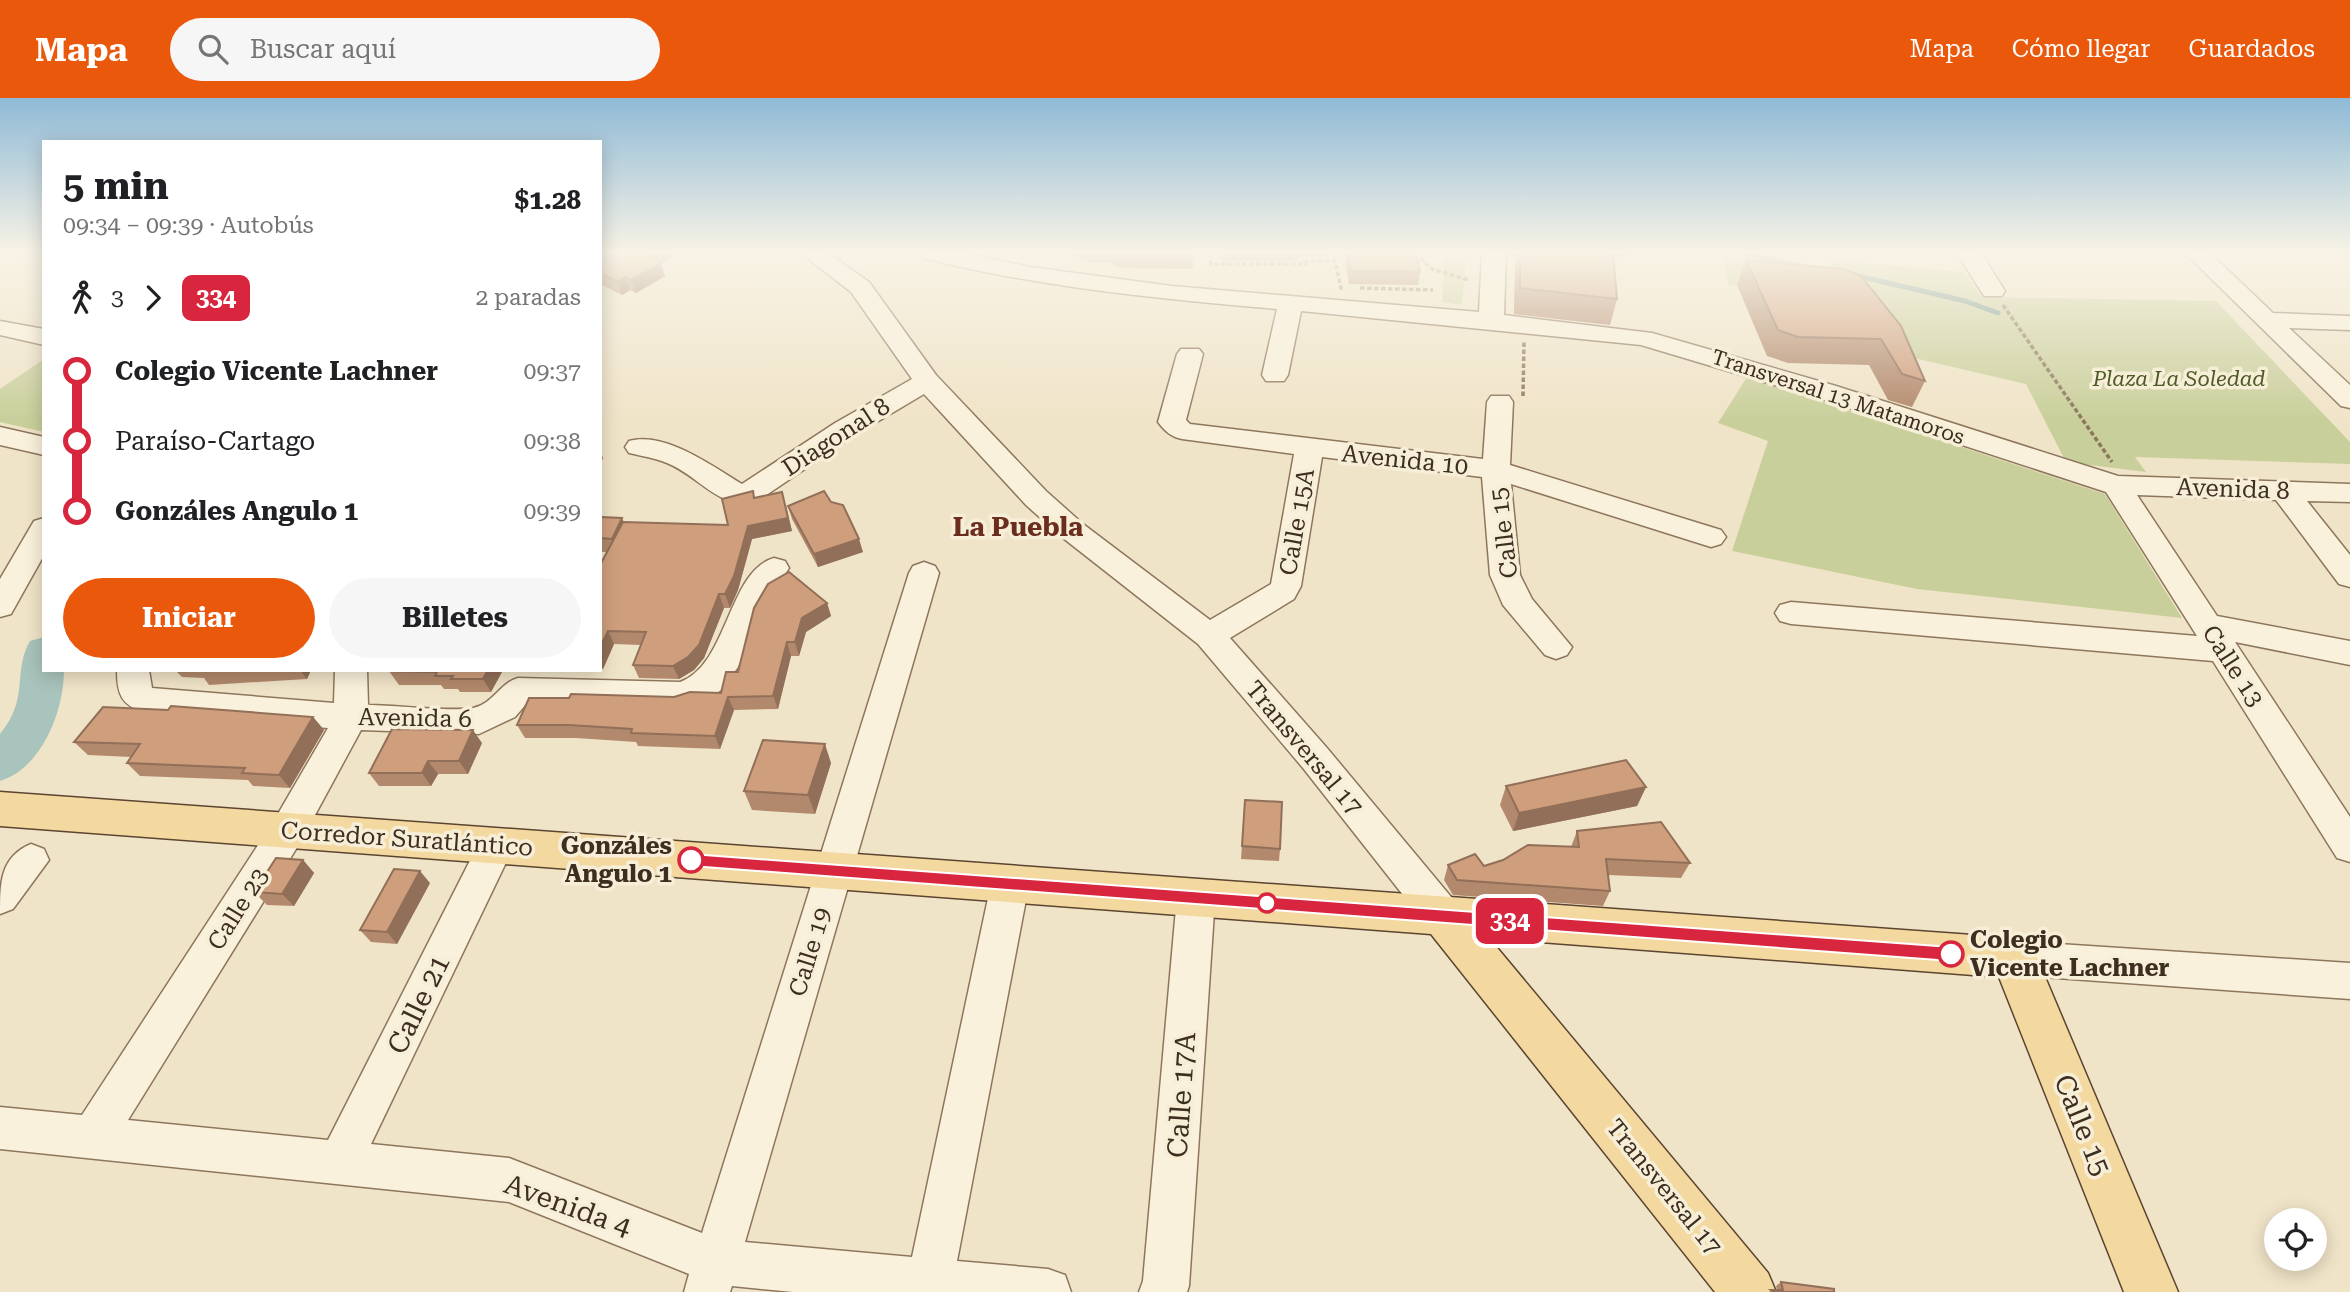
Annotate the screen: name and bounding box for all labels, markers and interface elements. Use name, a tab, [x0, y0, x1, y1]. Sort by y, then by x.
search box	[170, 18, 660, 81]
text: Mapa	[35, 30, 128, 69]
icon: search	[194, 30, 232, 68]
text: Buscar aquí	[250, 34, 396, 64]
text: Mapa	[1910, 35, 1974, 63]
text: Cómo llegar	[2012, 35, 2150, 63]
text: Guardados	[2188, 35, 2315, 63]
text: 5 min	[63, 164, 169, 208]
text: $1.28	[515, 185, 581, 215]
text: 09:34 – 09:39 · Autobús	[63, 212, 314, 239]
icon: walk	[63, 279, 101, 317]
icon: forward	[134, 279, 172, 317]
text: 3	[111, 284, 124, 311]
text: 334	[196, 284, 236, 312]
text: 2 paradas	[475, 284, 581, 311]
street label: Transversal 13 Matamoros	[1709, 345, 1967, 449]
text: Colegio Vicente Lachner	[115, 356, 438, 386]
text: 09:37	[524, 358, 581, 385]
park label: Plaza La Soledad	[2092, 367, 2265, 391]
street label: Diagonal 8	[777, 392, 895, 482]
text: Paraíso-Cartago	[115, 426, 315, 456]
text: 09:38	[524, 428, 581, 455]
street label: Avenida 10	[1340, 439, 1470, 481]
street label: Calle 15A	[1274, 466, 1320, 578]
street label: Avenida 8	[2176, 473, 2290, 505]
street label: Calle 15	[1485, 486, 1523, 580]
text: Gonzáles Angulo 1	[115, 496, 358, 526]
text: 09:39	[524, 498, 581, 525]
district label: La Puebla	[953, 512, 1083, 542]
button: Iniciar	[63, 578, 315, 658]
button: Billetes	[329, 578, 581, 658]
street label: Calle 13	[2196, 620, 2270, 712]
street label: Transversal 17	[1240, 675, 1368, 821]
street label: Avenida 6	[358, 703, 472, 733]
street label: Corredor Suratlántico	[280, 816, 534, 862]
place label: Gonzáles Angulo 1	[561, 832, 672, 888]
marker: Gonzáles Angulo 1	[678, 847, 704, 873]
street label: Calle 23	[202, 863, 274, 955]
unlabelled marker	[1257, 893, 1277, 913]
line badge: 334	[1470, 898, 1550, 944]
street label: Calle 19	[783, 904, 837, 1000]
text: 334	[1490, 907, 1530, 935]
place label: Colegio Vicente Lachner	[1970, 926, 2170, 982]
marker: Colegio Vicente Lachner	[1938, 941, 1964, 967]
street label: Calle 21	[380, 949, 457, 1059]
street label: Calle 17A	[1161, 1031, 1202, 1159]
street label: Calle 15	[2047, 1070, 2118, 1181]
street label: Transversal 17	[1601, 1114, 1727, 1260]
street label: Avenida 4	[500, 1167, 636, 1244]
map controls	[2264, 1208, 2327, 1271]
button: locate	[2264, 1208, 2327, 1271]

